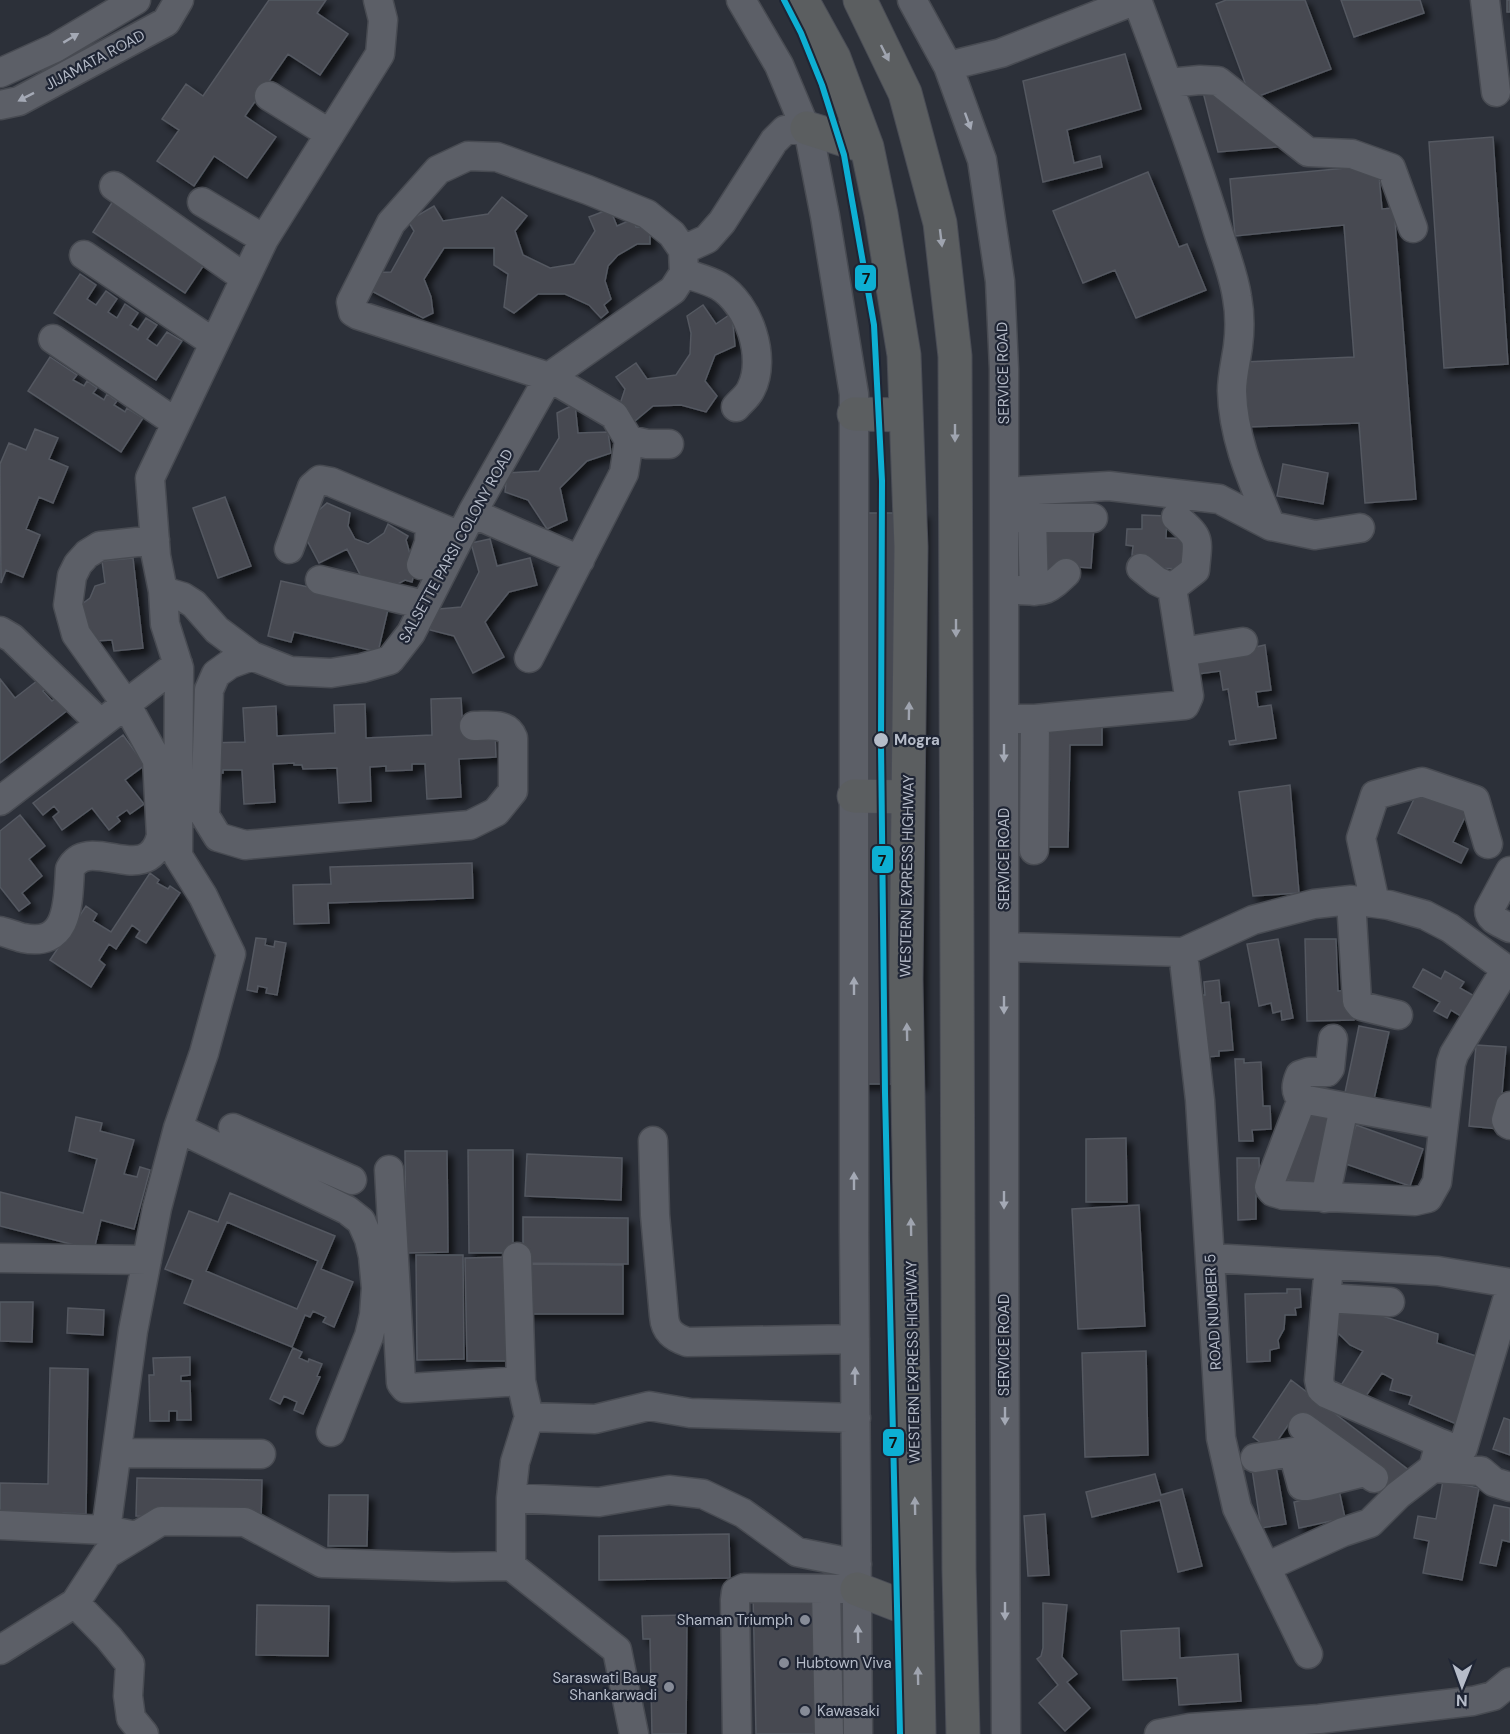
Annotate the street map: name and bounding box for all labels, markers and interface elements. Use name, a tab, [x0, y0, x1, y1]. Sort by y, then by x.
street label: JIJAMATA ROAD	[41, 25, 149, 95]
one-way arrow	[63, 33, 79, 44]
one-way arrow	[880, 45, 890, 62]
one-way arrow	[17, 92, 34, 102]
one-way arrow	[963, 112, 973, 130]
one-way arrow	[937, 229, 946, 248]
line badge: 7	[854, 264, 877, 292]
text: 7	[862, 268, 871, 289]
street label: SERVICE ROAD	[992, 322, 1014, 424]
one-way arrow	[950, 423, 960, 442]
street label: SALSETTE PARSI COLONY ROAD	[394, 445, 518, 647]
one-way arrow	[951, 618, 961, 637]
one-way arrow	[904, 701, 914, 720]
place label: Mogra	[894, 730, 940, 750]
marker: Mogra	[872, 731, 890, 749]
one-way arrow	[999, 744, 1009, 763]
street label: WESTERN EXPRESS HIGHWAY	[895, 774, 919, 978]
street label: SERVICE ROAD	[994, 808, 1014, 910]
line badge: 7	[871, 845, 894, 874]
text: 7	[878, 850, 887, 871]
one-way arrow	[849, 976, 859, 995]
one-way arrow	[999, 996, 1009, 1015]
one-way arrow	[902, 1022, 912, 1041]
one-way arrow	[849, 1171, 859, 1190]
one-way arrow	[999, 1191, 1009, 1210]
one-way arrow	[906, 1217, 915, 1236]
street label: ROAD NUMBER 5	[1200, 1253, 1226, 1371]
street label: WESTERN EXPRESS HIGHWAY	[901, 1260, 925, 1464]
street label: SERVICE ROAD	[994, 1294, 1014, 1396]
one-way arrow	[850, 1366, 860, 1385]
one-way arrow	[1000, 1407, 1010, 1426]
line badge: 7	[882, 1428, 905, 1457]
text: 7	[889, 1432, 898, 1453]
one-way arrow	[911, 1496, 920, 1515]
one-way arrow	[1000, 1602, 1010, 1621]
place label: Shaman Triumph	[677, 1610, 793, 1630]
marker: Shaman Triumph	[798, 1613, 812, 1627]
one-way arrow	[853, 1624, 862, 1643]
place label: Hubtown Viva	[796, 1653, 892, 1673]
marker: Hubtown Viva	[777, 1656, 791, 1670]
north arrow	[1432, 1656, 1492, 1716]
one-way arrow	[913, 1666, 923, 1685]
place label: Saraswati Baug Shankarwadi	[552, 1668, 657, 1705]
marker: Saraswati Baug Shankarwadi	[662, 1680, 676, 1694]
text: N	[1456, 1690, 1468, 1711]
place label: Kawasaki	[817, 1701, 880, 1721]
marker: Kawasaki	[798, 1704, 812, 1718]

